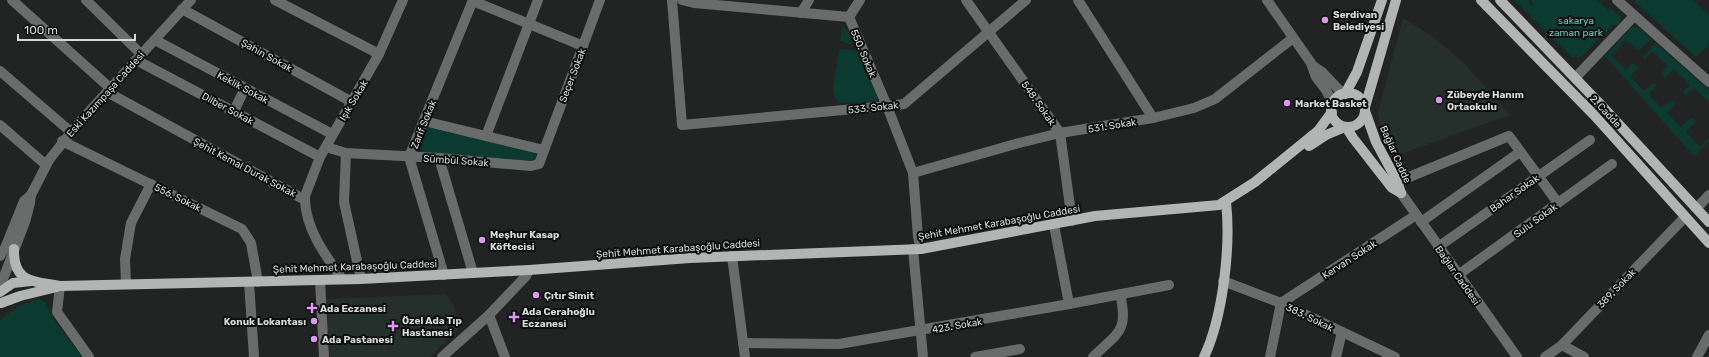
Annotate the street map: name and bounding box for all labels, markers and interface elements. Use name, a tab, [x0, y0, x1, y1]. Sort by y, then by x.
place label: Serdivan Belediyesi	[1333, 9, 1384, 33]
marker: Serdivan Belediyesi	[1320, 15, 1330, 25]
park label: sakarya zaman park	[1549, 15, 1604, 39]
scale bar	[18, 16, 135, 42]
text: 100 m	[24, 23, 58, 37]
street label: 550. Sokak	[848, 28, 879, 80]
street label: Şahin Sokak	[239, 37, 295, 75]
street label: Seçer Sokak	[557, 46, 589, 104]
street label: Eski Kazımpaşa Caddesi	[64, 49, 147, 140]
street label: Keklik Sokak	[215, 69, 271, 107]
street label: Işık Sokak	[337, 77, 371, 123]
street label: 548. Sokak	[1019, 79, 1058, 129]
place label: Zübeyde Hanım Ortaokulu	[1447, 89, 1524, 113]
street label: Dilber Sokak	[200, 90, 256, 128]
street label: 2. Cadde	[1587, 93, 1624, 131]
marker: Zübeyde Hanım Ortaokulu	[1434, 95, 1444, 105]
street label: Zarif Sokak	[409, 97, 439, 151]
marker: Market Basket	[1282, 98, 1292, 108]
place label: Market Basket	[1295, 98, 1367, 110]
street label: 533. Sokak	[847, 99, 900, 117]
street label: 531. Sokak	[1087, 116, 1138, 136]
street label: Bağlar Cadde	[1377, 124, 1413, 185]
street label: Şehit Kemal Durak Sokak	[191, 136, 299, 200]
street label: Sümbül Sokak	[423, 153, 490, 169]
street label: Bahar Sokak	[1488, 172, 1542, 215]
street label: 556. Sokak	[152, 181, 204, 215]
street label: Sulu Sokak	[1511, 201, 1560, 241]
street label: Şehit Mehmet Karabaşoğlu Caddesi	[917, 203, 1081, 243]
place label: Meşhur Kasap Köftecisi	[490, 229, 559, 253]
marker: Meşhur Kasap Köftecisi	[477, 235, 487, 245]
street label: Şehit Mehmet Karabaşoğlu Caddesi	[596, 237, 760, 261]
street label: Kervan Sokak	[1320, 237, 1380, 282]
street label: Bağlar Caddesi	[1432, 244, 1482, 307]
street label: Şehit Mehmet Karabaşoğlu Caddesi	[273, 258, 437, 276]
street label: 389. Sokak	[1595, 266, 1639, 311]
marker: Çıtır Simit	[531, 290, 541, 300]
place label: Çıtır Simit	[544, 290, 594, 302]
street label: 383. Sokak	[1284, 301, 1336, 335]
marker: Ada Eczanesi	[307, 303, 317, 313]
place label: Ada Eczanesi	[320, 303, 386, 315]
place label: Ada Cerahoğlu Eczanesi	[522, 306, 595, 330]
marker: Ada Cerahoğlu Eczanesi	[509, 312, 519, 322]
place label: Özel Ada Tıp Hastanesi	[402, 315, 462, 339]
place label: Konuk Lokantası	[224, 316, 306, 328]
marker: Konuk Lokantası	[309, 316, 319, 326]
street label: 423. Sokak	[931, 316, 984, 336]
marker: Özel Ada Tıp Hastanesi	[387, 320, 399, 332]
marker: Ada Pastanesi	[309, 334, 319, 344]
place label: Ada Pastanesi	[322, 334, 393, 346]

